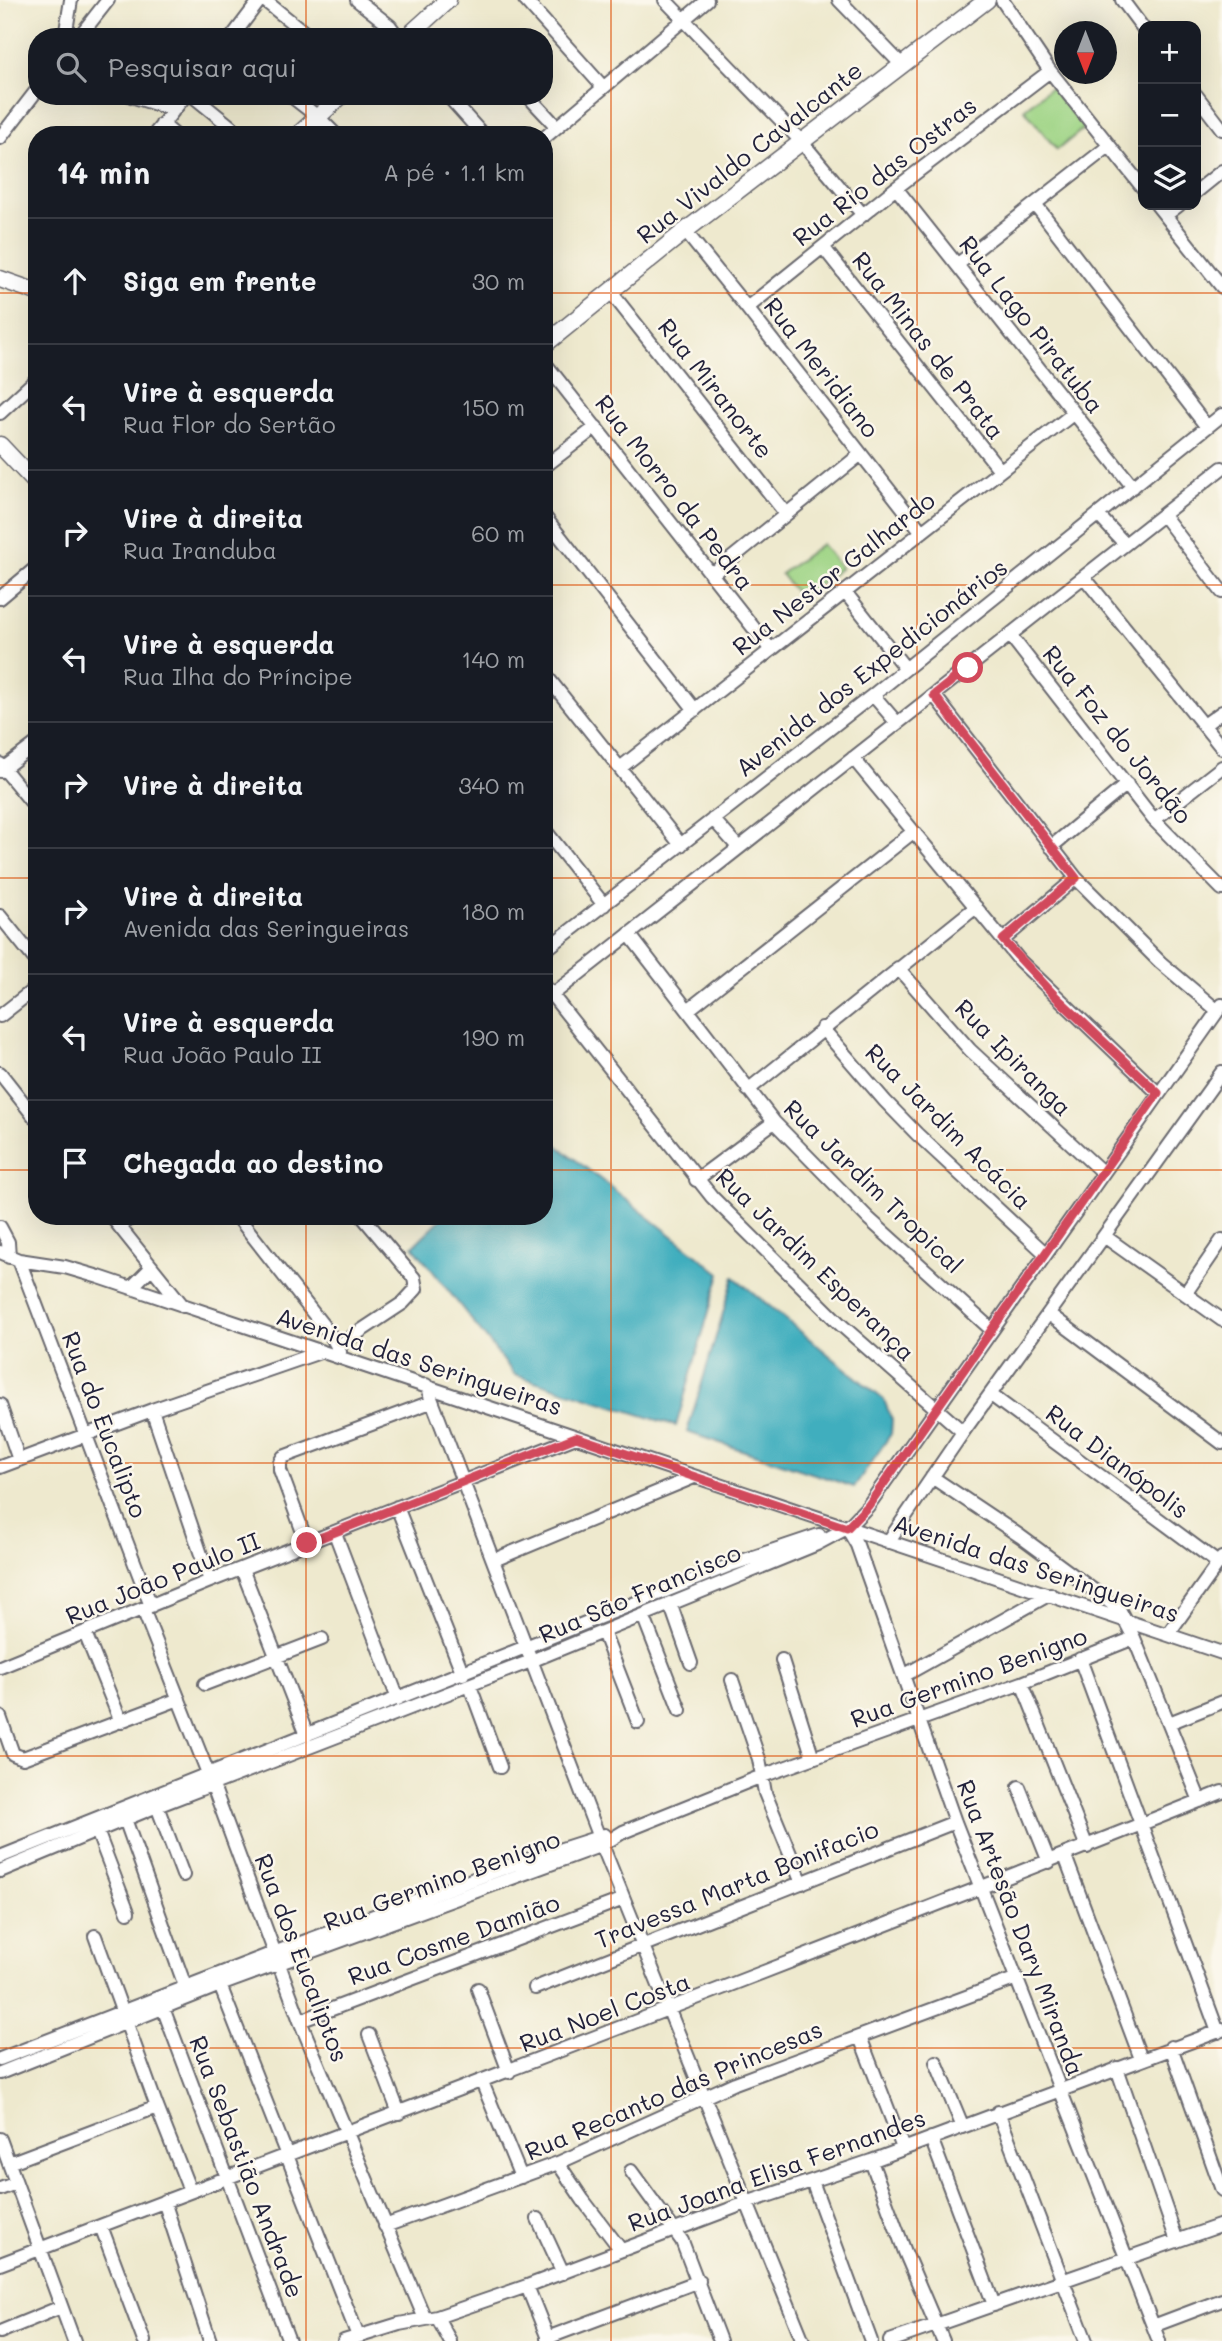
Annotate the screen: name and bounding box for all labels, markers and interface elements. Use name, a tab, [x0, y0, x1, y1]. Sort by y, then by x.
north arrow	[1054, 21, 1117, 84]
map controls	[1138, 21, 1201, 210]
button: +	[1138, 21, 1201, 84]
search box	[28, 28, 553, 105]
icon: search	[52, 48, 90, 86]
text: Pesquisar aqui	[108, 50, 297, 84]
street label: Rua Vivaldo Cavalcante	[630, 54, 868, 250]
button: −	[1138, 84, 1201, 147]
street label: Rua Rio das Ostras	[786, 89, 982, 252]
button: layers	[1138, 147, 1201, 210]
text: 14 min	[56, 152, 150, 192]
text: A pé · 1.1 km	[383, 157, 525, 187]
street label: Rua Lago Piratuba	[953, 229, 1111, 419]
street label: Rua Minas de Prata	[846, 245, 1012, 445]
icon: ahead	[56, 262, 94, 300]
text: Siga em frente	[123, 264, 317, 298]
text: 30 m	[472, 266, 525, 296]
street label: Rua Meridiano	[758, 291, 887, 443]
street label: Rua Miranorte	[652, 312, 781, 464]
text: Vire à esquerda	[123, 375, 334, 409]
icon: left	[56, 388, 94, 426]
street label: Rua Morro da Pedra	[589, 388, 761, 596]
text: 150 m	[461, 392, 525, 422]
text: Rua Flor do Sertão	[123, 409, 336, 439]
street label: Rua Nestor Galhardo	[726, 484, 941, 662]
text: Vire à direita	[123, 501, 303, 535]
icon: right	[56, 514, 94, 552]
text: 60 m	[471, 518, 525, 548]
text: Rua Iranduba	[123, 535, 277, 565]
street label: Avenida dos Expedicionários	[729, 551, 1013, 783]
text: Vire à esquerda	[123, 627, 334, 661]
street label: Rua Foz do Jordão	[1037, 638, 1200, 830]
icon: left	[56, 640, 94, 678]
text: 140 m	[461, 644, 525, 674]
route start	[952, 652, 983, 683]
text: Rua Ilha do Príncipe	[123, 661, 353, 691]
icon: right	[56, 766, 94, 804]
text: Vire à direita	[123, 768, 303, 802]
text: 340 m	[458, 770, 525, 800]
text: Vire à direita	[123, 879, 303, 913]
icon: right	[56, 892, 94, 930]
text: 180 m	[461, 896, 525, 926]
text: Avenida das Seringueiras	[123, 913, 409, 943]
street label: Rua Ipiranga	[949, 992, 1079, 1122]
text: Vire à esquerda	[123, 1005, 334, 1039]
icon: left	[56, 1018, 94, 1056]
text: 190 m	[461, 1022, 525, 1052]
street label: Rua Jardim Acácia	[859, 1036, 1039, 1216]
text: Rua João Paulo II	[123, 1039, 322, 1069]
street label: Rua Jardim Tropical	[778, 1092, 970, 1280]
icon: arrive	[56, 1144, 94, 1182]
text: Chegada ao destino	[123, 1146, 383, 1180]
street label: Rua Jardim Esperança	[710, 1161, 922, 1367]
street label: Avenida das Seringueiras	[273, 1300, 566, 1421]
street label: Rua do Eucalipto	[56, 1327, 155, 1522]
street label: Rua Dianópolis	[1040, 1397, 1196, 1525]
street label: Avenida das Seringueiras	[890, 1507, 1183, 1628]
street label: Rua João Paulo II	[61, 1524, 264, 1631]
route end	[291, 1527, 322, 1558]
street label: Rua São Francisco	[534, 1536, 745, 1649]
street label: Rua Germino Benigno	[846, 1619, 1091, 1734]
street label: Rua Artesão Dary Miranda	[951, 1775, 1092, 2080]
street label: Travessa Marta Bonifacio	[590, 1812, 883, 1955]
street label: Rua Germino Benigno	[319, 1822, 564, 1937]
street label: Rua dos Eucaliptos	[248, 1849, 356, 2066]
street label: Rua Cosme Damião	[343, 1886, 564, 1991]
street label: Rua Noel Costa	[515, 1965, 694, 2058]
street label: Rua Recanto das Princesas	[520, 2013, 827, 2166]
street label: Rua Sebastião Andrade	[183, 2031, 312, 2302]
street label: Rua Joana Elisa Fernandes	[623, 2101, 930, 2238]

